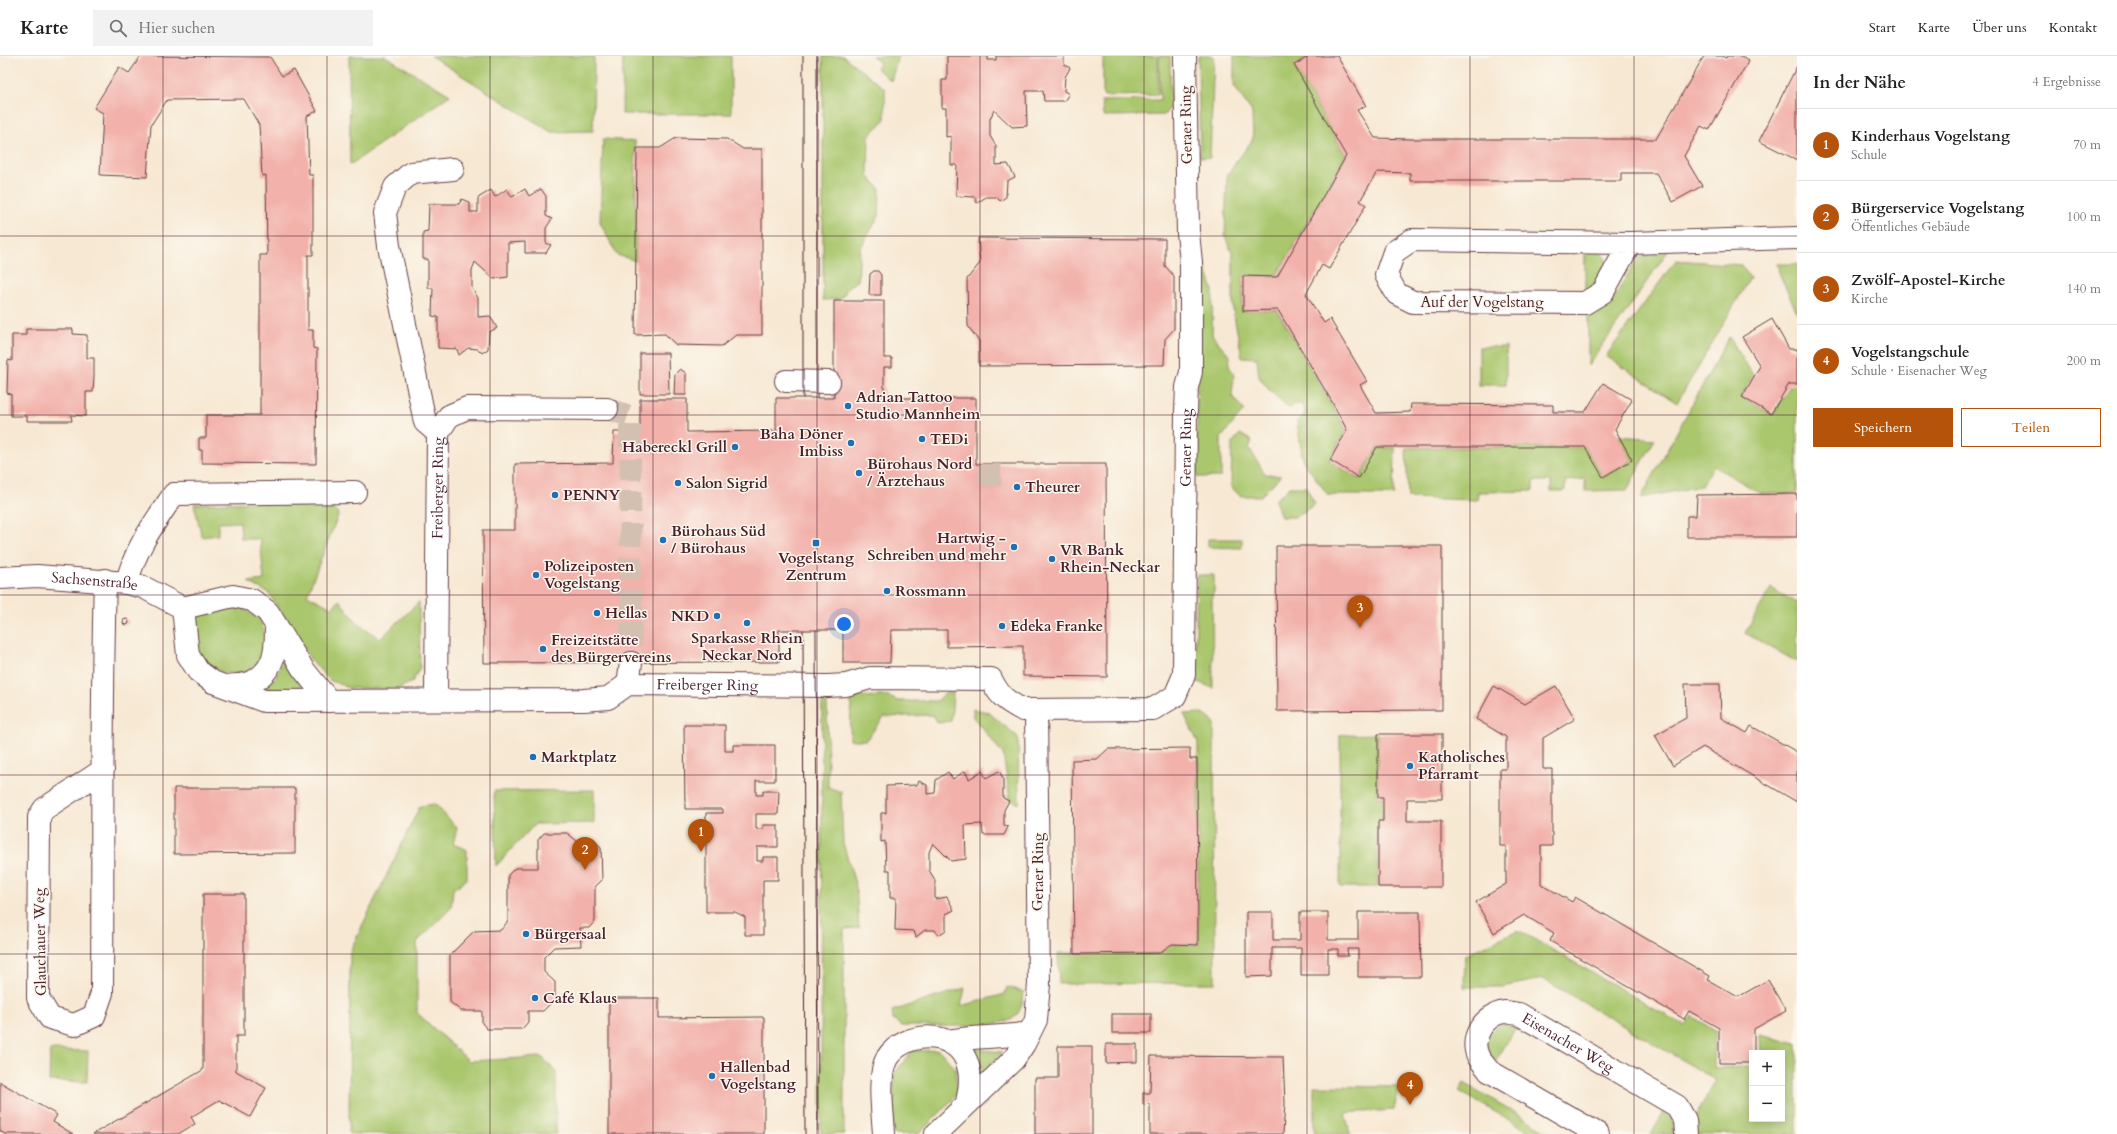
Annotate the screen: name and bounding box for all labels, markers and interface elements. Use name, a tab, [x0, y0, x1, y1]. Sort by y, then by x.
search box	[93, 10, 373, 46]
text: Karte	[20, 15, 69, 41]
icon: search	[107, 17, 129, 39]
text: Hier suchen	[139, 18, 215, 38]
text: Start	[1869, 18, 1896, 37]
text: Karte	[1918, 18, 1950, 37]
text: Über uns	[1972, 18, 2027, 37]
text: Kontakt	[2049, 18, 2097, 37]
text: In der Nähe	[1813, 71, 1906, 94]
text: 4 Ergebnisse	[2032, 73, 2101, 91]
street label: Geraer Ring	[1175, 85, 1197, 164]
text: Kinderhaus Vogelstang	[1851, 126, 2010, 146]
text: 1	[1823, 136, 1829, 154]
text: 70 m	[2073, 136, 2101, 154]
text: Schule	[1851, 146, 1887, 164]
text: Bürgerservice Vogelstang	[1851, 198, 2024, 218]
text: 2	[1823, 208, 1829, 226]
text: 100 m	[2067, 208, 2101, 226]
text: Öffentliches Gebäude	[1851, 218, 1970, 236]
text: Zwölf-Apostel-Kirche	[1851, 270, 2005, 290]
text: 3	[1823, 280, 1829, 298]
text: 140 m	[2067, 280, 2101, 298]
text: Kirche	[1851, 290, 1888, 308]
street label: Auf der Vogelstang	[1420, 292, 1544, 312]
text: Vogelstangschule	[1851, 342, 1970, 362]
text: 4	[1823, 352, 1829, 370]
text: 200 m	[2067, 352, 2101, 370]
text: Schule · Eisenacher Weg	[1851, 362, 1987, 380]
place label: Adrian Tattoo Studio Mannheim	[856, 387, 981, 424]
marker: Adrian Tattoo Studio Mannheim	[843, 401, 853, 411]
street label: Geraer Ring	[1175, 408, 1196, 487]
button: Speichern	[1813, 408, 1953, 447]
button: Teilen	[1961, 408, 2101, 447]
place label: Baha Döner Imbiss	[760, 424, 844, 461]
place label: TEDi	[930, 429, 968, 449]
marker: TEDi	[917, 434, 927, 444]
street label: Freiberger Ring	[427, 436, 448, 539]
place label: Habereckl Grill	[622, 437, 728, 457]
marker: Baha Döner Imbiss	[846, 438, 856, 448]
marker: Habereckl Grill	[730, 442, 740, 452]
place label: Bürohaus Nord / Ärztehaus	[867, 454, 973, 491]
marker: Bürohaus Nord / Ärztehaus	[854, 468, 864, 478]
place label: Salon Sigrid	[686, 473, 768, 493]
place label: Theurer	[1025, 477, 1081, 497]
marker: Salon Sigrid	[673, 478, 683, 488]
marker: Theurer	[1012, 482, 1022, 492]
place label: PENNY	[563, 485, 620, 505]
marker: PENNY	[550, 490, 560, 500]
place label: Bürohaus Süd / Bürohaus	[671, 521, 766, 558]
place label: Hartwig - Schreiben und mehr	[868, 528, 1007, 565]
marker: Bürohaus Süd / Bürohaus	[658, 535, 668, 545]
marker: Vogelstang Zentrum	[811, 538, 821, 548]
place label: VR Bank Rhein-Neckar	[1060, 540, 1161, 577]
marker: Hartwig - Schreiben und mehr	[1009, 542, 1019, 552]
place label: Vogelstang Zentrum	[778, 548, 854, 585]
marker: VR Bank Rhein-Neckar	[1047, 554, 1057, 564]
place label: Polizeiposten Vogelstang	[544, 556, 635, 593]
street label: Sachsenstraße	[51, 567, 140, 595]
marker: Polizeiposten Vogelstang	[531, 570, 541, 580]
place label: Rossmann	[895, 581, 967, 601]
marker: Rossmann	[882, 586, 892, 596]
pin: 3	[1347, 595, 1373, 628]
place label: Hellas	[605, 603, 647, 623]
place label: NKD	[671, 606, 709, 626]
marker: Hellas	[592, 608, 602, 618]
marker: NKD	[712, 611, 722, 621]
your location	[834, 614, 854, 634]
place label: Edeka Franke	[1010, 616, 1103, 636]
marker: Sparkasse Rhein Neckar Nord	[742, 618, 752, 628]
marker: Edeka Franke	[997, 621, 1007, 631]
place label: Sparkasse Rhein Neckar Nord	[691, 628, 803, 665]
place label: Freizeitstätte des Bürgervereins	[551, 630, 671, 667]
marker: Freizeitstätte des Bürgervereins	[538, 644, 548, 654]
street label: Freiberger Ring	[656, 674, 759, 695]
place label: Marktplatz	[541, 747, 617, 767]
place label: Katholisches Pfarramt	[1418, 747, 1505, 784]
marker: Marktplatz	[528, 752, 538, 762]
marker: Katholisches Pfarramt	[1405, 761, 1415, 771]
pin: 1	[688, 819, 714, 852]
street label: Geraer Ring	[1028, 832, 1048, 911]
pin: 2	[572, 837, 598, 870]
street label: Glauchauer Weg	[29, 887, 51, 996]
place label: Bürgersaal	[534, 924, 607, 944]
marker: Bürgersaal	[521, 929, 531, 939]
place label: Café Klaus	[543, 988, 617, 1008]
marker: Café Klaus	[530, 993, 540, 1003]
street label: Eisenacher Weg	[1518, 1008, 1618, 1078]
map controls	[1749, 1050, 1785, 1122]
button: +	[1749, 1050, 1785, 1086]
place label: Hallenbad Vogelstang	[720, 1057, 796, 1094]
marker: Hallenbad Vogelstang	[707, 1071, 717, 1081]
pin: 4	[1397, 1072, 1423, 1105]
button: −	[1749, 1086, 1785, 1122]

